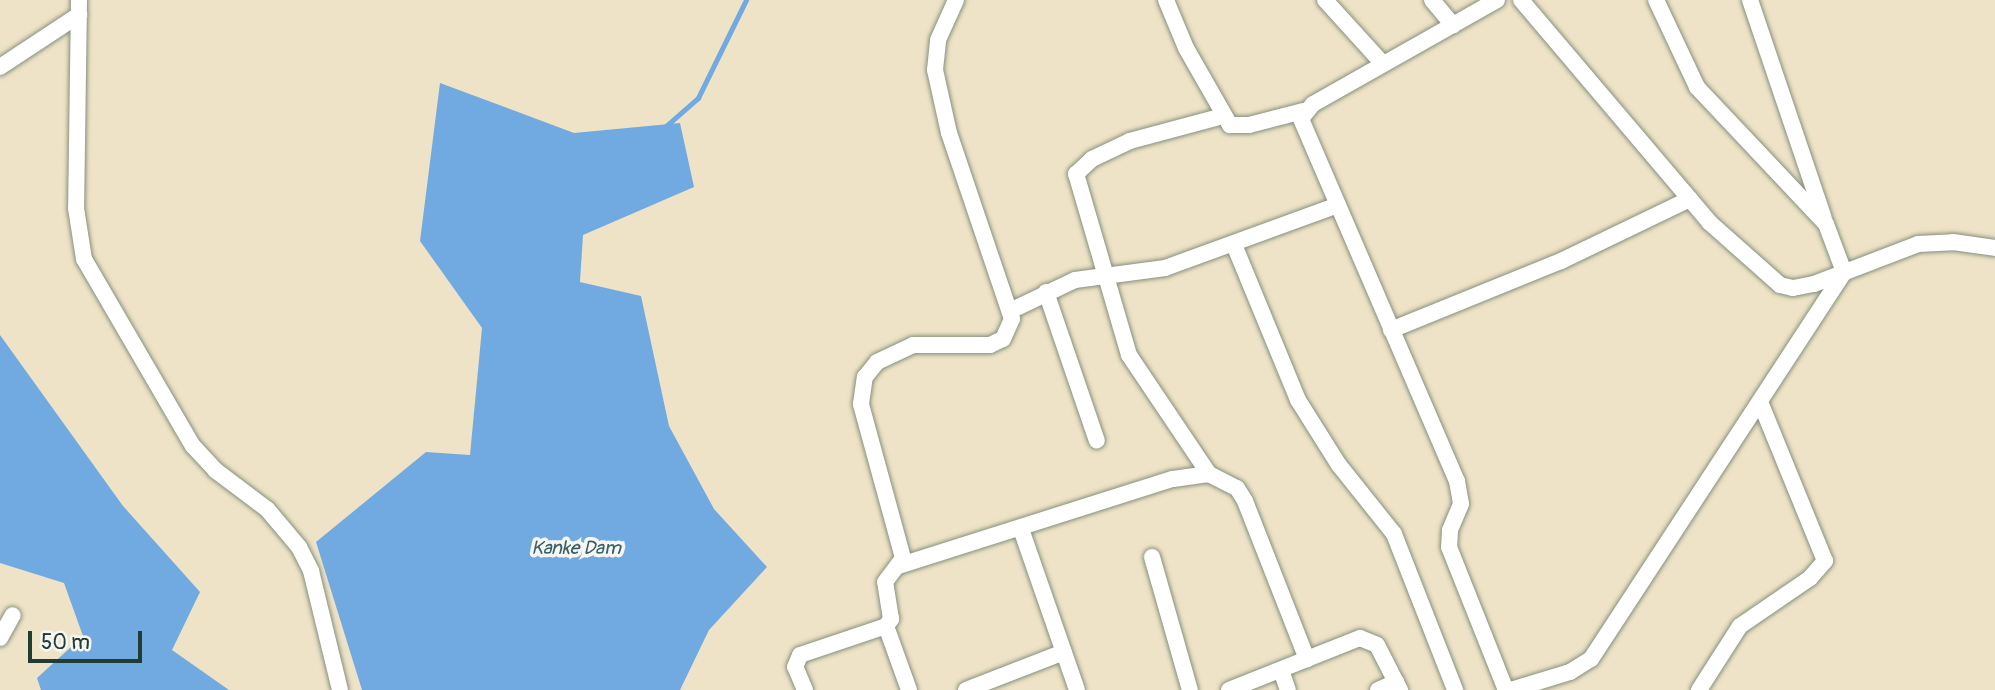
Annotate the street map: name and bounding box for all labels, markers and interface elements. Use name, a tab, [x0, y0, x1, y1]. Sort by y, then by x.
water label: Kanke Dam	[531, 538, 621, 560]
scale bar	[32, 616, 145, 660]
text: 50 m	[41, 629, 90, 656]

